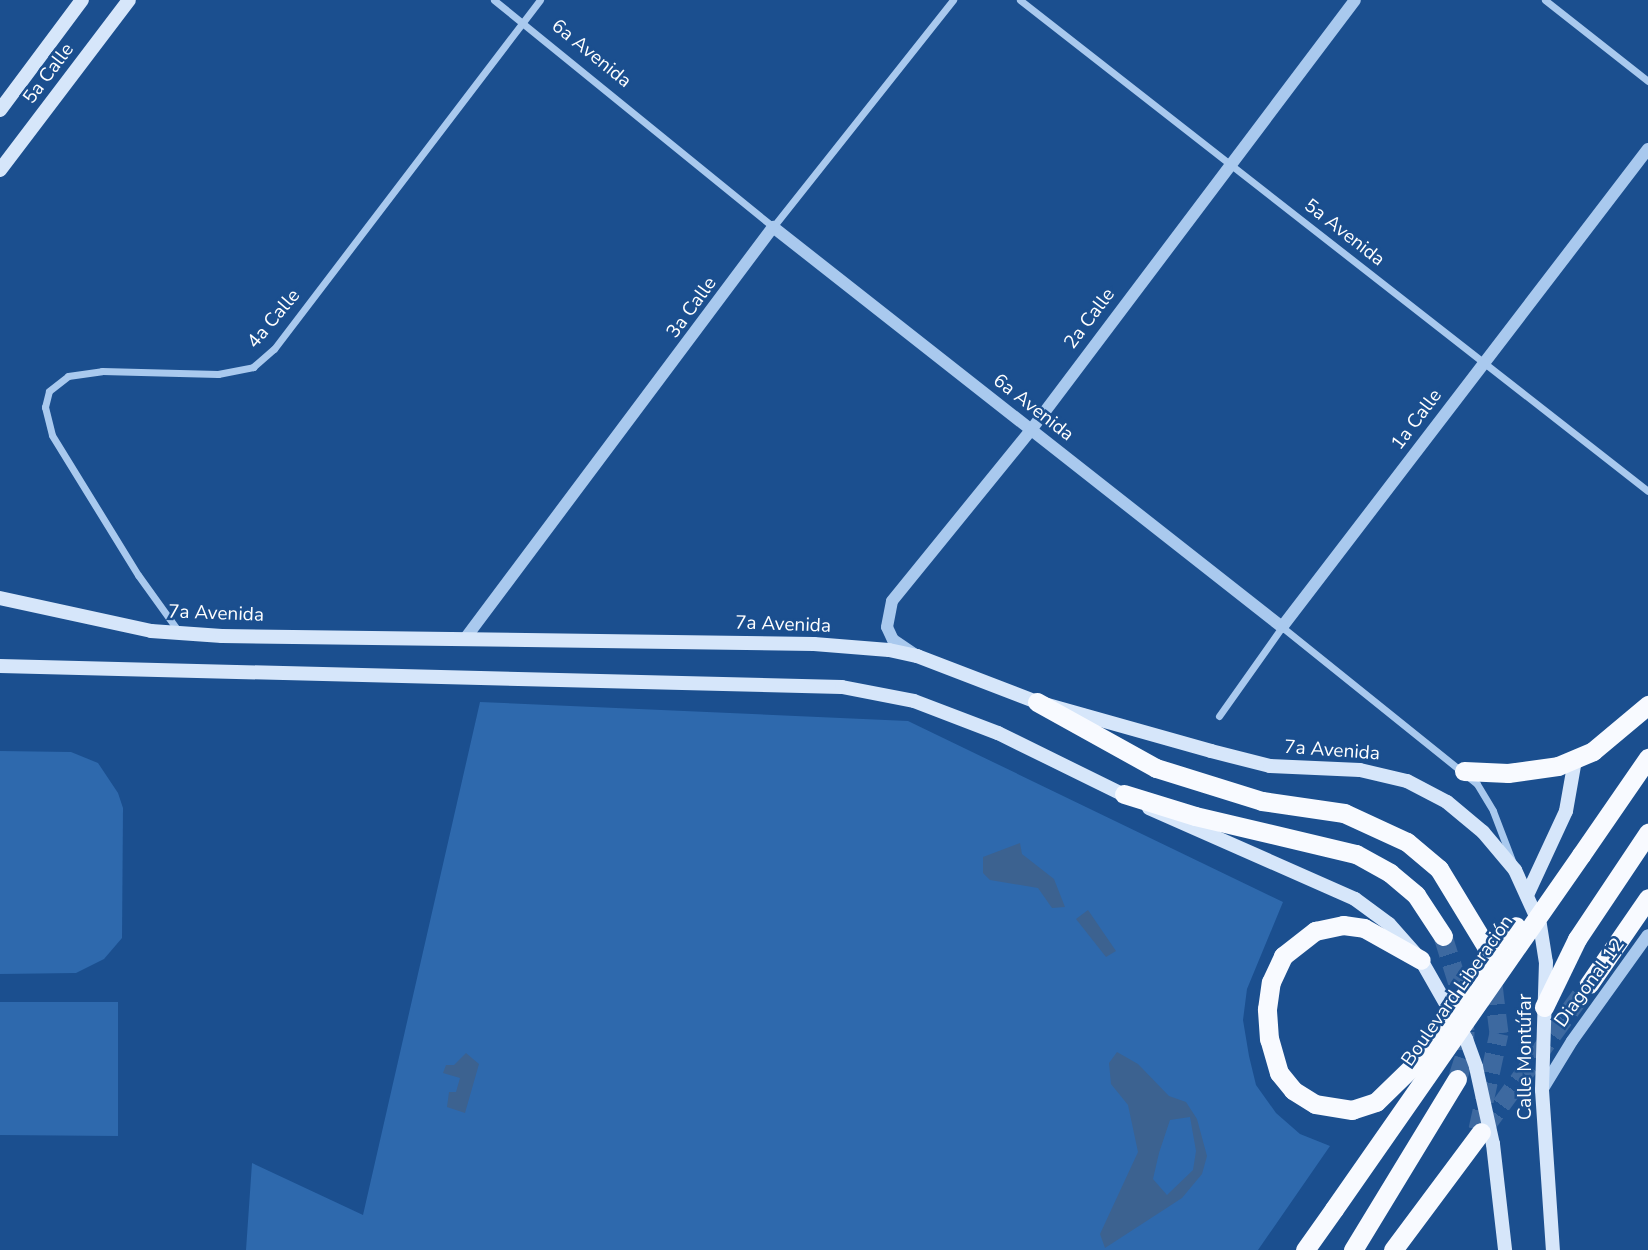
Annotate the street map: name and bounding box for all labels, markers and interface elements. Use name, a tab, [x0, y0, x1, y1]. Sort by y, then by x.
street label: 6a Avenida	[547, 15, 635, 93]
street label: 5a Calle	[19, 39, 79, 109]
street label: 5a Avenida	[1299, 195, 1389, 271]
street label: 3a Calle	[662, 273, 722, 343]
street label: 2a Calle	[1060, 284, 1120, 354]
street label: 4a Calle	[243, 285, 305, 353]
street label: 6a Avenida	[988, 370, 1078, 446]
street label: 1a Calle	[1387, 385, 1447, 455]
street label: 7a Avenida	[168, 601, 264, 627]
street label: 7a Avenida	[735, 612, 831, 638]
street label: 7a Avenida	[1283, 736, 1381, 766]
street label: Boulevard Liberación	[1397, 911, 1519, 1071]
street label: Diagonal 12	[1550, 934, 1630, 1032]
street label: Calle Montúfar	[1515, 994, 1537, 1120]

